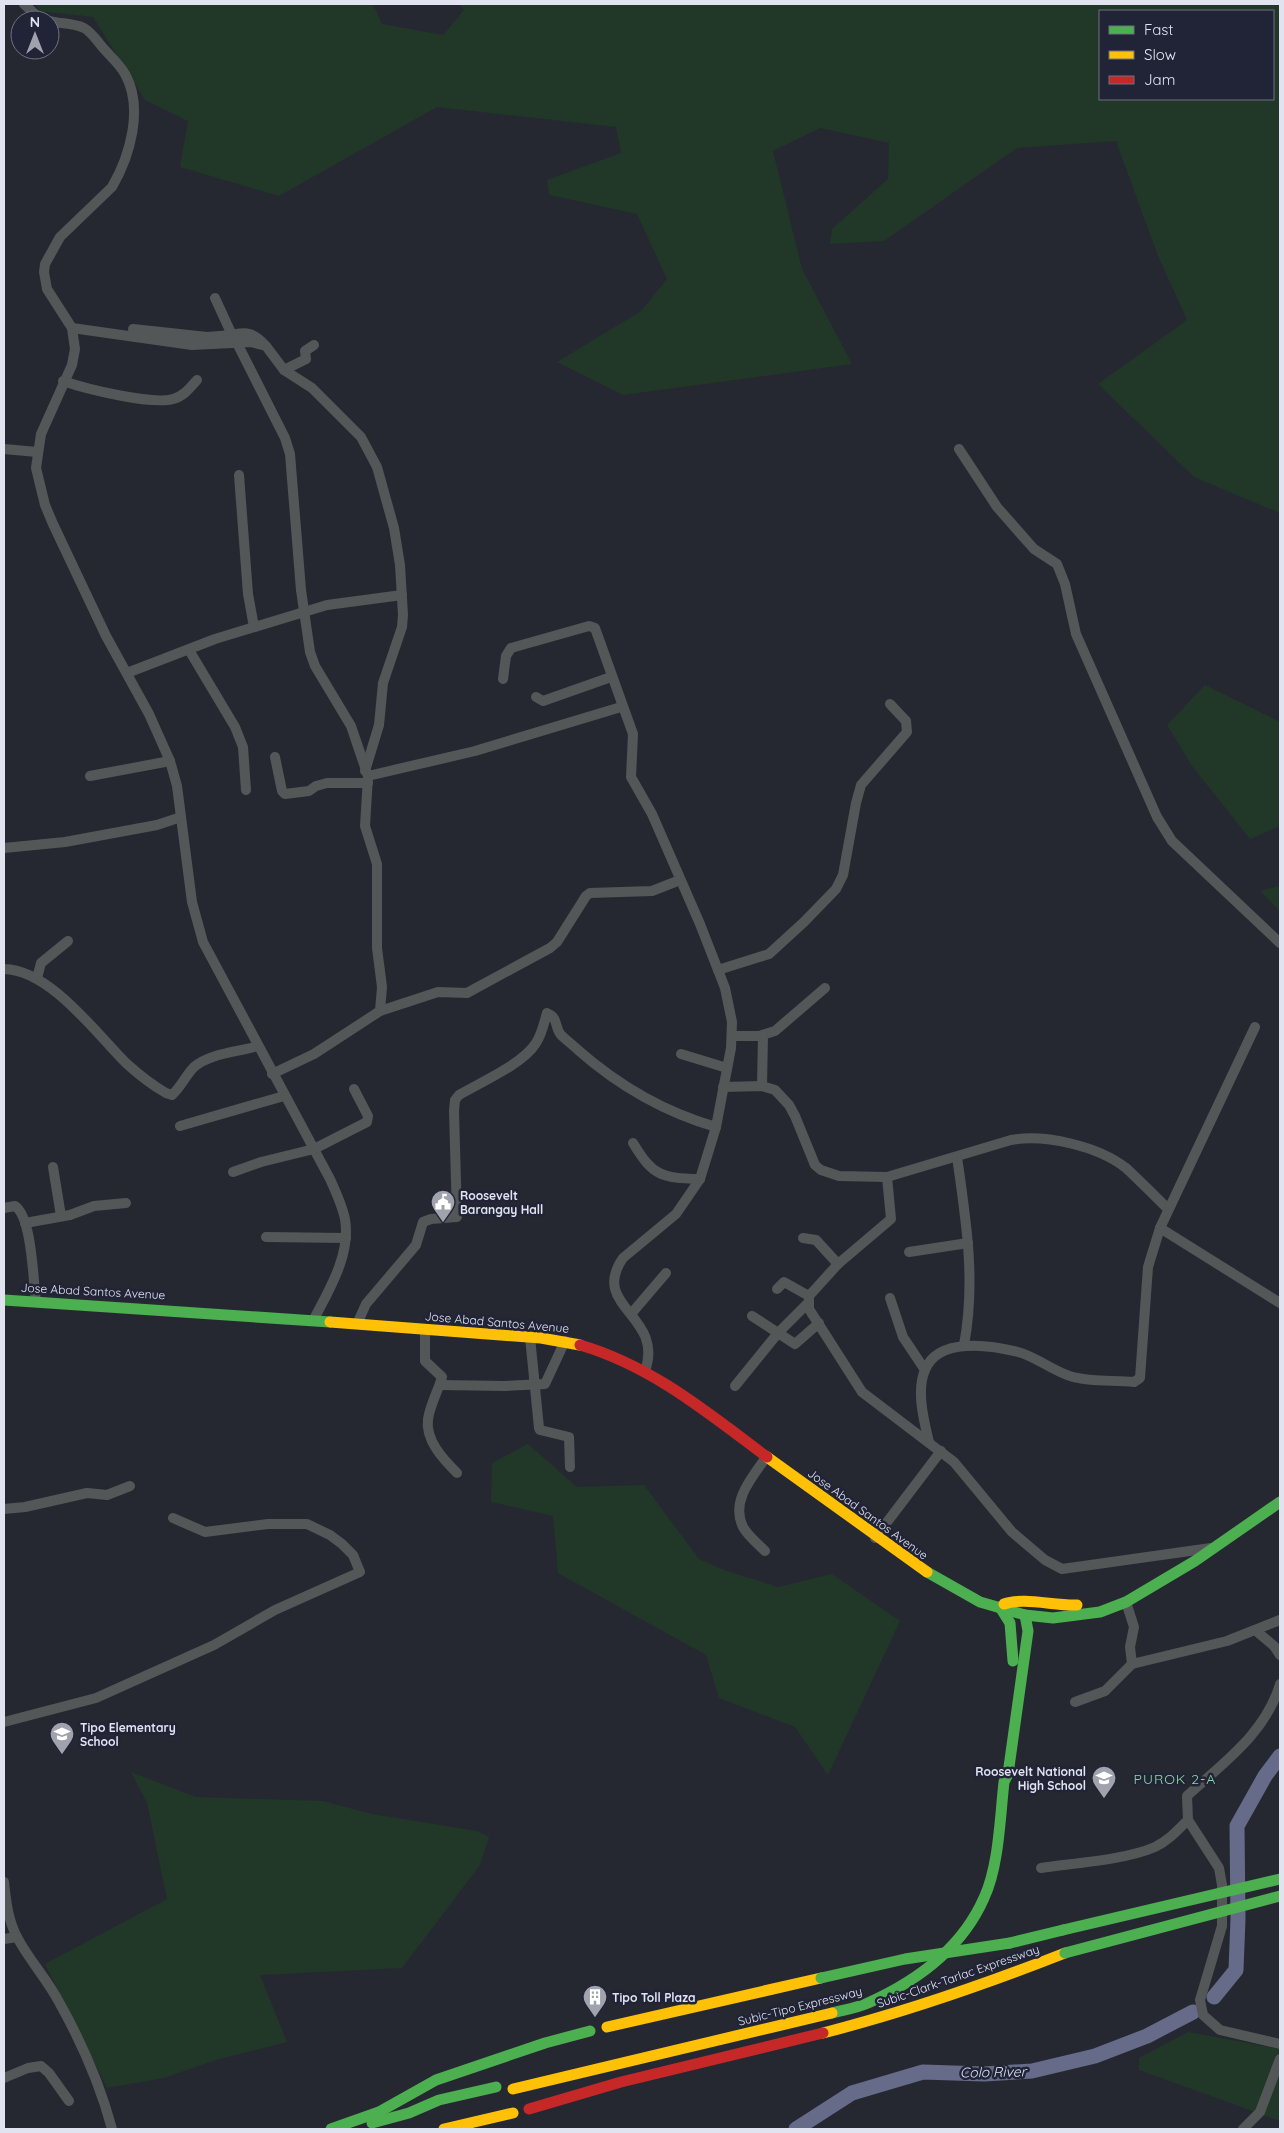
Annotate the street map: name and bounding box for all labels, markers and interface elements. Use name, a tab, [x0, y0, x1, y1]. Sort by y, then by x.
north arrow	[10, 10, 60, 60]
legend	[1099, 10, 1274, 100]
text: N	[30, 13, 40, 31]
text: Fast	[1144, 20, 1173, 39]
text: Slow	[1144, 45, 1176, 64]
text: Jam	[1144, 70, 1175, 89]
place label: Roosevelt Barangay Hall	[460, 1188, 543, 1217]
public building icon: Roosevelt Barangay Hall	[430, 1189, 456, 1223]
street label: Jose Abad Santos Avenue	[20, 1280, 166, 1302]
street label: Jose Abad Santos Avenue	[424, 1308, 570, 1336]
street label: Jose Abad Santos Avenue	[805, 1465, 931, 1563]
place label: Tipo Elementary School	[80, 1720, 176, 1749]
school or university icon: Tipo Elementary School	[49, 1721, 75, 1755]
place label: Roosevelt National High School	[975, 1764, 1086, 1793]
school or university icon: Roosevelt National High School	[1091, 1765, 1117, 1799]
district label: PUROK 2-A	[1134, 1770, 1216, 1788]
street label: Subic-Clark-Tarlac Expressway	[875, 1941, 1041, 2011]
street label: Subic-Tipo Expressway	[736, 1983, 864, 2029]
building icon: Tipo Toll Plaza	[582, 1984, 608, 2018]
place label: Tipo Toll Plaza	[612, 1990, 696, 2005]
water label: Colo River	[960, 2062, 1028, 2082]

